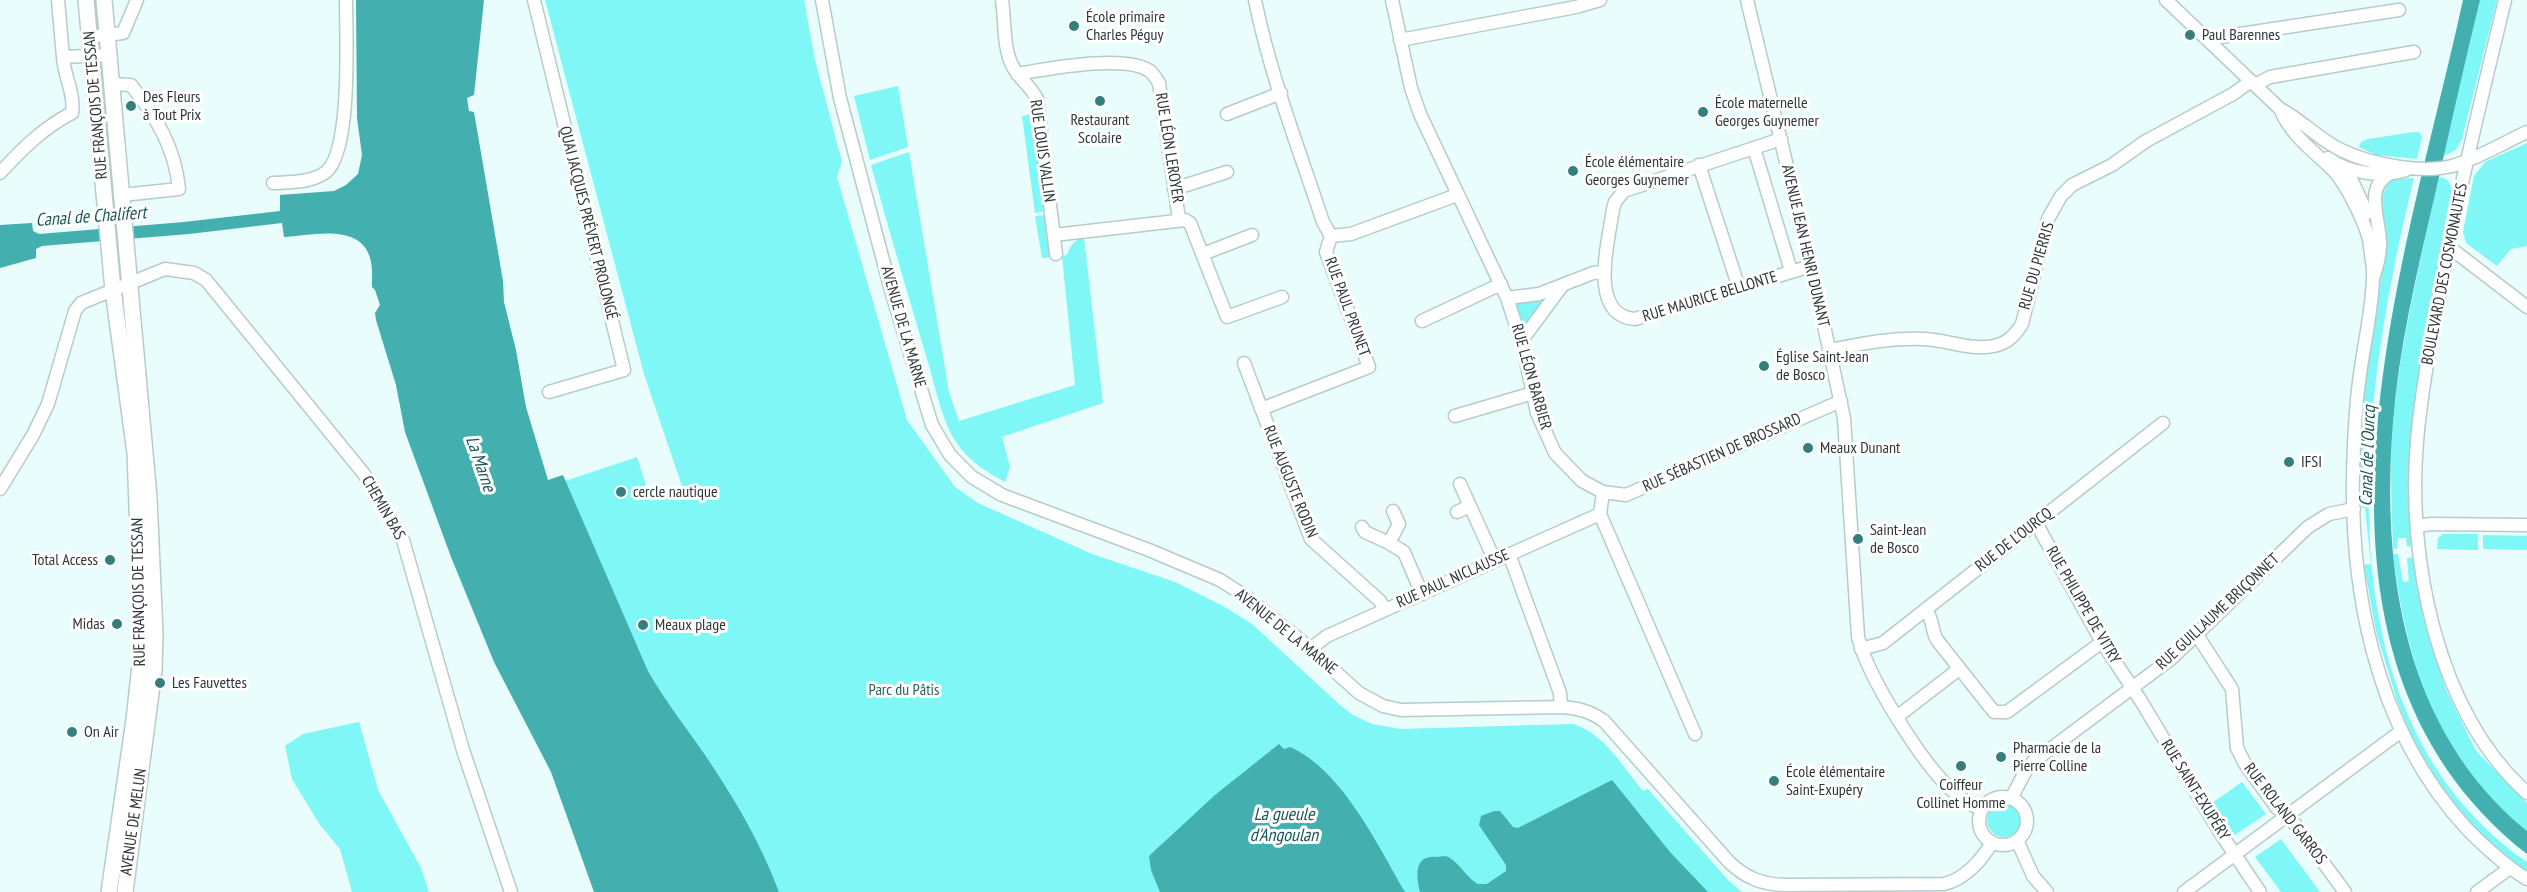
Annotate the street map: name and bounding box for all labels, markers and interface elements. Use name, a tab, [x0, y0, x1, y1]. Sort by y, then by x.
place label: École primaire Charles Péguy	[1086, 7, 1165, 45]
marker: École primaire Charles Péguy	[1067, 19, 1081, 33]
place label: Paul Barennes	[2202, 25, 2280, 45]
marker: Paul Barennes	[2183, 28, 2197, 42]
street label: RUE FRANÇOIS DE TESSAN	[80, 30, 112, 180]
place label: Des Fleurs à Tout Prix	[143, 87, 201, 125]
street label: RUE LÉON LEROYER	[1151, 92, 1187, 204]
place label: École maternelle Georges Guynemer	[1715, 93, 1819, 131]
marker: Restaurant Scolaire	[1093, 94, 1107, 108]
marker: Des Fleurs à Tout Prix	[124, 99, 138, 113]
street label: RUE LOUIS VALLIN	[1025, 99, 1059, 203]
marker: École maternelle Georges Guynemer	[1696, 105, 1710, 119]
place label: Restaurant Scolaire	[1070, 110, 1130, 148]
street label: QUAI JACQUES PRÉVERT PROLONGÉ	[555, 124, 621, 322]
place label: École élémentaire Georges Guynemer	[1585, 152, 1689, 190]
street label: AVENUE JEAN HENRI DUNANT	[1777, 163, 1833, 329]
marker: École élémentaire Georges Guynemer	[1566, 164, 1580, 178]
street label: BOULEVARD DES COSMONAUTES	[2418, 182, 2472, 366]
water label: Canal de Chalifert	[35, 202, 147, 232]
street label: RUE DU PIERRIS	[2015, 220, 2059, 312]
street label: RUE PAUL PRUNET	[1320, 255, 1374, 359]
street label: AVENUE DE LA MARNE	[876, 264, 930, 390]
street label: RUE MAURICE BELLONTE	[1640, 267, 1780, 327]
street label: RUE LÉON BARBIER	[1507, 322, 1555, 432]
place label: Église Saint-Jean de Bosco	[1776, 347, 1869, 385]
marker: Église Saint-Jean de Bosco	[1757, 359, 1771, 373]
water label: Canal de l'Ourcq	[2355, 405, 2381, 507]
street label: RUE SÉBASTIEN DE BROSSARD	[1640, 409, 1804, 497]
street label: RUE AUGUSTE RODIN	[1259, 423, 1321, 541]
water label: La Marne	[460, 433, 500, 495]
place label: Meaux Dunant	[1820, 438, 1900, 458]
marker: Meaux Dunant	[1801, 441, 1815, 455]
place label: IFSI	[2301, 452, 2322, 472]
marker: IFSI	[2282, 455, 2296, 469]
street label: CHEMIN BAS	[357, 473, 409, 543]
place label: cercle nautique	[633, 482, 718, 502]
marker: cercle nautique	[614, 485, 628, 499]
street label: RUE DE L'OURCQ	[1972, 504, 2056, 576]
street label: RUE FRANÇOIS DE TESSAN	[128, 518, 150, 666]
place label: Saint-Jean de Bosco	[1870, 520, 1926, 558]
marker: Saint-Jean de Bosco	[1851, 532, 1865, 546]
street label: RUE PHILIPPE DE VITRY	[2042, 543, 2124, 667]
street label: RUE PAUL NICLAUSSE	[1394, 546, 1512, 612]
place label: Total Access	[32, 550, 98, 570]
street label: RUE GUILLAUME BRIÇONNET	[2152, 550, 2284, 674]
marker: Total Access	[103, 553, 117, 567]
street label: AVENUE DE LA MARNE	[1231, 585, 1341, 679]
place label: Midas	[73, 614, 105, 634]
place label: Meaux plage	[655, 615, 726, 635]
marker: Midas	[110, 617, 124, 631]
marker: Meaux plage	[636, 618, 650, 632]
place label: Les Fauvettes	[172, 673, 247, 693]
marker: Les Fauvettes	[153, 676, 167, 690]
park label: Parc du Pâtis	[869, 680, 939, 700]
place label: On Air	[84, 722, 119, 742]
marker: On Air	[65, 725, 79, 739]
street label: RUE SAINT-EXUPÉRY	[2156, 736, 2234, 844]
place label: Pharmacie de la Pierre Colline	[2013, 738, 2101, 776]
marker: Pharmacie de la Pierre Colline	[1994, 750, 2008, 764]
marker: Coiffeur Collinet Homme	[1954, 759, 1968, 773]
street label: RUE ROLAND GARROS	[2240, 760, 2330, 868]
place label: École élémentaire Saint-Exupéry	[1786, 762, 1885, 800]
street label: AVENUE DE MELUN	[117, 767, 151, 877]
marker: École élémentaire Saint-Exupéry	[1767, 774, 1781, 788]
place label: Coiffeur Collinet Homme	[1916, 775, 2006, 813]
water label: La gueule d'Angoulan	[1250, 804, 1318, 846]

